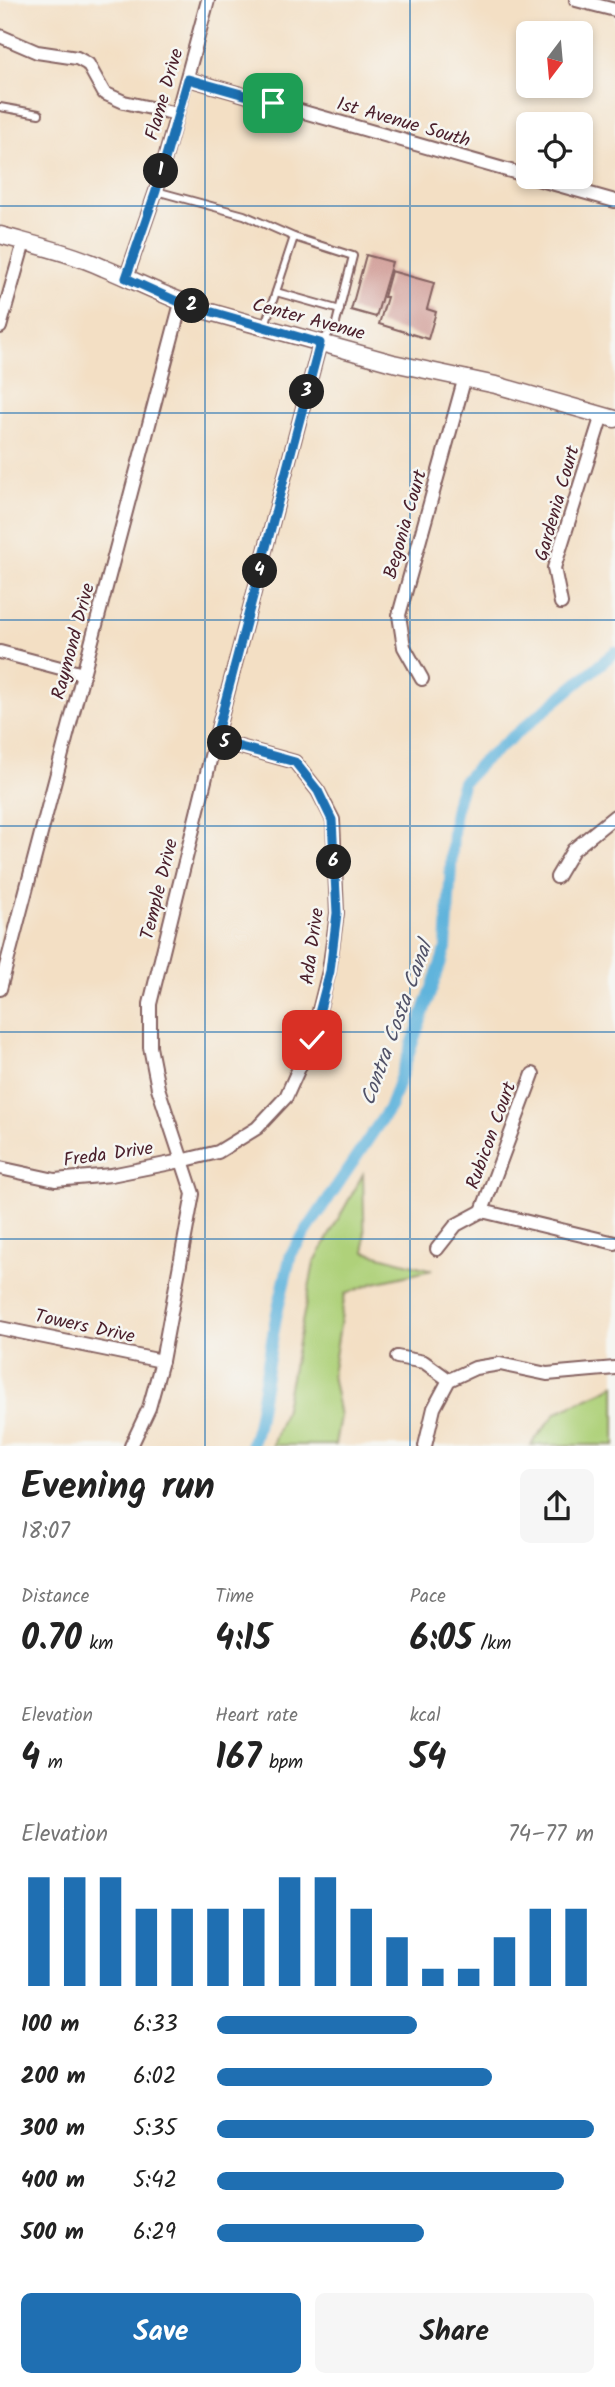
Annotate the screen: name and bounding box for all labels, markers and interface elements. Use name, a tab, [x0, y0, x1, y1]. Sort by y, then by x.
north arrow	[516, 21, 593, 98]
map controls	[516, 21, 593, 189]
street label: Flame Drive	[137, 45, 192, 144]
pin	[243, 73, 303, 133]
icon: arrive	[254, 84, 292, 122]
street label: 1st Avenue South	[333, 89, 474, 156]
button: locate	[516, 112, 593, 189]
pin: 1	[144, 154, 178, 188]
text: 1	[158, 155, 163, 185]
pin: 2	[174, 288, 210, 324]
text: 2	[186, 290, 197, 320]
street label: Center Avenue	[249, 290, 369, 350]
pin: 3	[290, 374, 324, 410]
text: 3	[301, 376, 312, 406]
street label: Gardenia Court	[527, 442, 589, 565]
street label: Begonia Court	[376, 466, 436, 583]
pin: 4	[243, 554, 278, 588]
text: 4	[254, 555, 265, 585]
street label: Raymond Drive	[44, 579, 104, 703]
pin: 5	[208, 726, 243, 760]
text: 5	[220, 727, 229, 757]
street label: Temple Drive	[133, 835, 187, 943]
pin: 6	[316, 844, 352, 880]
text: 6	[328, 846, 339, 876]
street label: Ada Drive	[293, 906, 333, 987]
water label: Contra Costa Canal	[352, 933, 444, 1110]
pin	[282, 1010, 342, 1070]
icon: check	[293, 1021, 331, 1059]
street label: Rubicon Court	[459, 1077, 525, 1194]
street label: Freda Drive	[61, 1134, 156, 1176]
street label: Towers Drive	[32, 1302, 138, 1352]
text: Evening run	[21, 1458, 215, 1518]
button: share	[520, 1469, 594, 1543]
text: 18:07	[21, 1514, 70, 1550]
text: Distance	[21, 1582, 89, 1612]
text: Time	[215, 1582, 254, 1612]
text: Pace	[410, 1582, 446, 1612]
text: 0.70	[21, 1612, 82, 1668]
text: 4:15	[215, 1612, 271, 1668]
text: 6:05	[410, 1612, 473, 1668]
text: km	[82, 1629, 113, 1659]
text: /km	[473, 1629, 511, 1659]
text: Elevation	[21, 1701, 93, 1731]
text: Heart rate	[215, 1701, 298, 1731]
text: kcal	[410, 1701, 441, 1731]
text: 4	[21, 1731, 40, 1787]
text: 167	[215, 1731, 261, 1787]
text: 54	[410, 1731, 446, 1787]
text: m	[40, 1748, 63, 1778]
text: bpm	[261, 1748, 303, 1778]
text: Elevation	[21, 1817, 108, 1853]
text: 74–77 m	[508, 1817, 594, 1853]
text: 100 m	[21, 2007, 79, 2043]
text: 6:33	[133, 2007, 178, 2043]
text: 200 m	[21, 2059, 86, 2095]
text: 6:02	[133, 2059, 176, 2095]
text: 300 m	[21, 2111, 85, 2147]
text: 5:35	[133, 2111, 177, 2147]
text: 400 m	[21, 2163, 85, 2199]
text: 5:42	[133, 2163, 177, 2199]
text: 500 m	[21, 2215, 84, 2251]
text: 6:29	[133, 2215, 176, 2251]
button: Save	[21, 2293, 301, 2373]
button: Share	[315, 2293, 594, 2373]

